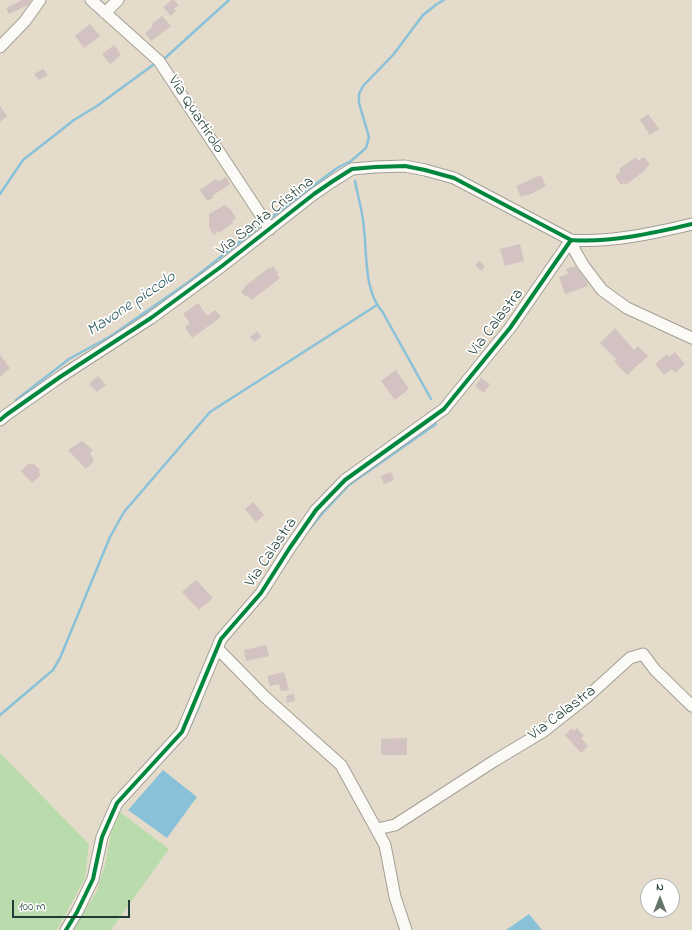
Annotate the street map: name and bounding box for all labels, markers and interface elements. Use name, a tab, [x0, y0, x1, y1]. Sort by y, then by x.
street label: Via Quartirolo	[163, 72, 227, 158]
street label: Via Santa Cristina	[214, 173, 318, 261]
water label: Mavone piccolo	[84, 268, 180, 342]
street label: Via Calastra	[465, 285, 529, 361]
street label: Via Calastra	[242, 515, 302, 591]
street label: Via Calastra	[525, 682, 601, 746]
north arrow	[640, 878, 680, 918]
text: N	[656, 879, 664, 895]
scale bar	[14, 892, 132, 918]
text: 100 m	[19, 898, 46, 916]

